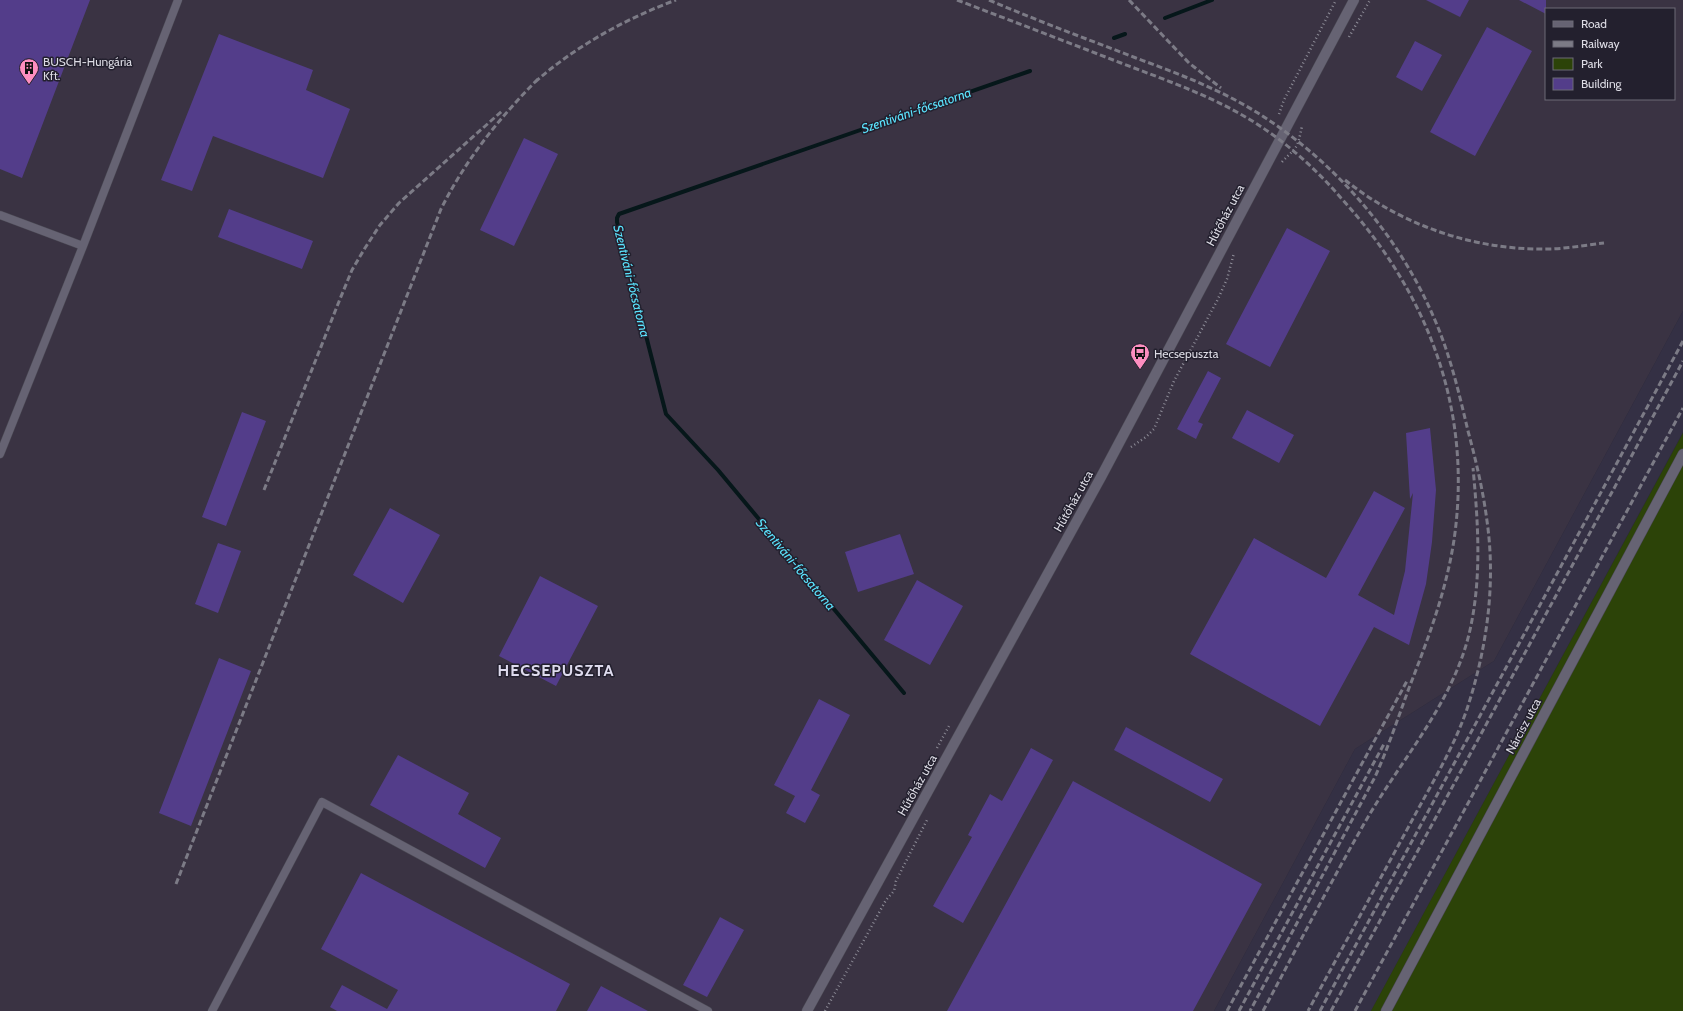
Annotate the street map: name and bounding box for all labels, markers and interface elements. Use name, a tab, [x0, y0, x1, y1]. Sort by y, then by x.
legend	[1545, 8, 1675, 100]
text: Road	[1581, 16, 1607, 31]
text: Railway	[1581, 36, 1619, 51]
place label: BUSCH-Hungária Kft.	[43, 54, 132, 83]
text: Park	[1581, 56, 1603, 71]
building icon: BUSCH-Hungária Kft.	[18, 57, 40, 85]
text: Building	[1581, 76, 1623, 91]
water label: Szentiváni-főcsatorna	[859, 84, 973, 136]
street label: Hűtőház utca	[1203, 181, 1248, 248]
water label: Szentiváni-főcsatorna	[610, 223, 654, 339]
bus stop icon: Hecsepuszta	[1129, 342, 1151, 370]
place label: Hecsepuszta	[1154, 346, 1219, 361]
street label: Hűtőház utca	[1050, 468, 1096, 534]
water label: Szentiváni-főcsatorna	[753, 515, 839, 613]
district label: HECSEPUSZTA	[498, 661, 614, 680]
street label: Nárcisz utca	[1502, 696, 1544, 756]
street label: Hűtőház utca	[894, 752, 940, 818]

